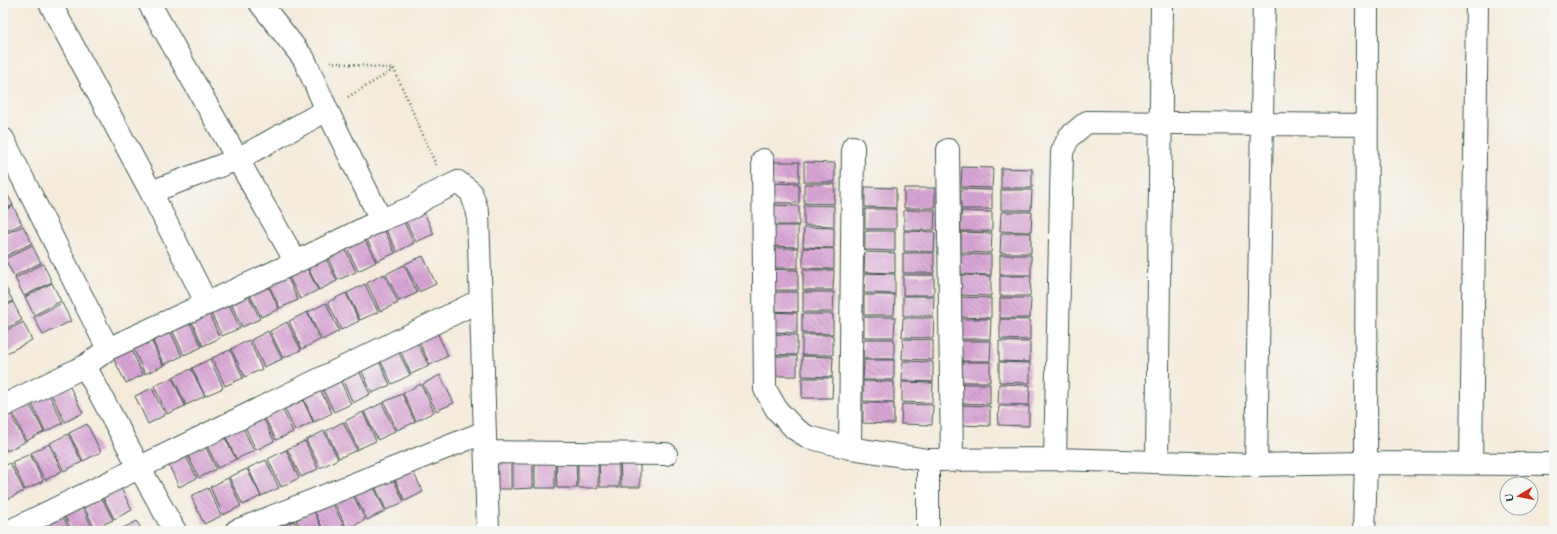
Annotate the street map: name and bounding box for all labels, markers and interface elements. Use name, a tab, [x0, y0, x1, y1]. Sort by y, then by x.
north arrow	[1499, 476, 1539, 516]
text: U	[1501, 492, 1517, 503]

